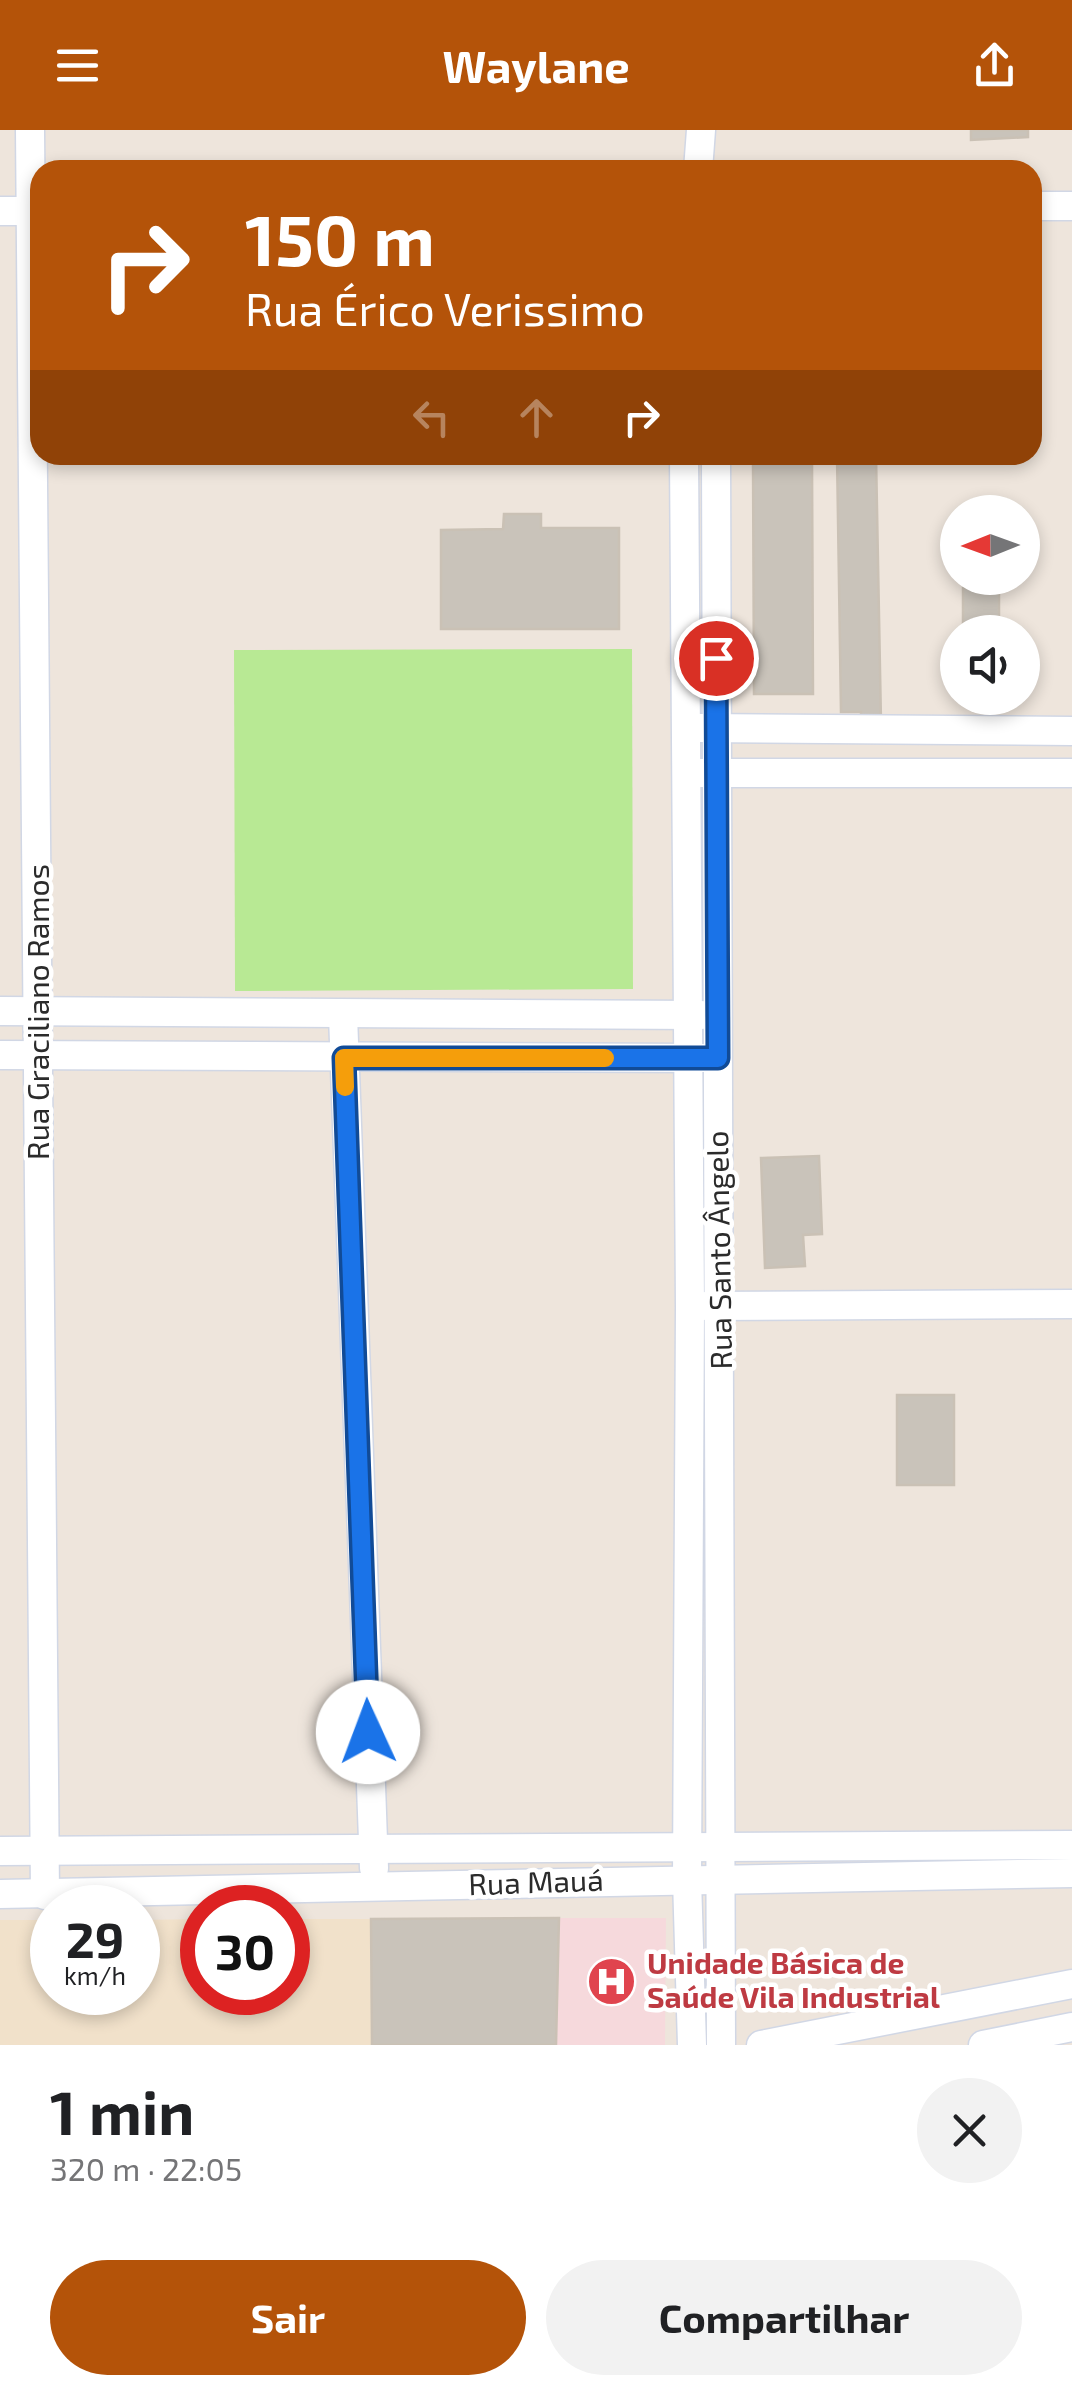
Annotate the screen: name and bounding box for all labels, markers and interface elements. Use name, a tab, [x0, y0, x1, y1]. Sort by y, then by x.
icon: menu	[50, 38, 105, 93]
text: Waylane	[442, 38, 630, 92]
icon: share	[967, 38, 1022, 93]
text: 150 m	[245, 196, 435, 280]
icon: right	[80, 200, 210, 330]
text: Rua Érico Verissimo	[245, 281, 645, 335]
icon: left	[404, 390, 459, 445]
icon: ahead	[509, 390, 564, 445]
icon: right	[614, 390, 669, 445]
north arrow	[940, 495, 1040, 595]
map controls	[940, 495, 1040, 715]
button: sound	[940, 615, 1040, 715]
pin	[674, 616, 759, 701]
icon: arrive	[689, 631, 744, 686]
street label: Rua Graciliano Ramos	[19, 864, 55, 1160]
street label: Rua Santo Ângelo	[698, 1130, 738, 1370]
position arrow	[316, 1680, 420, 1784]
street label: Rua Mauá	[468, 1861, 604, 1901]
speed limit sign: 30	[180, 1885, 310, 2015]
text: 29	[66, 1908, 124, 1968]
place label: Unidade Básica de Saúde Vila Industrial	[647, 1944, 940, 2014]
hospital icon: Unidade Básica de Saúde Vila Industrial	[586, 1955, 638, 2007]
text: km/h	[64, 1960, 126, 1990]
text: 1 min	[50, 2075, 194, 2147]
button: close	[917, 2078, 1022, 2183]
text: 320 m · 22:05	[50, 2149, 242, 2187]
button: Sair	[50, 2260, 526, 2375]
button: Compartilhar	[546, 2260, 1022, 2375]

